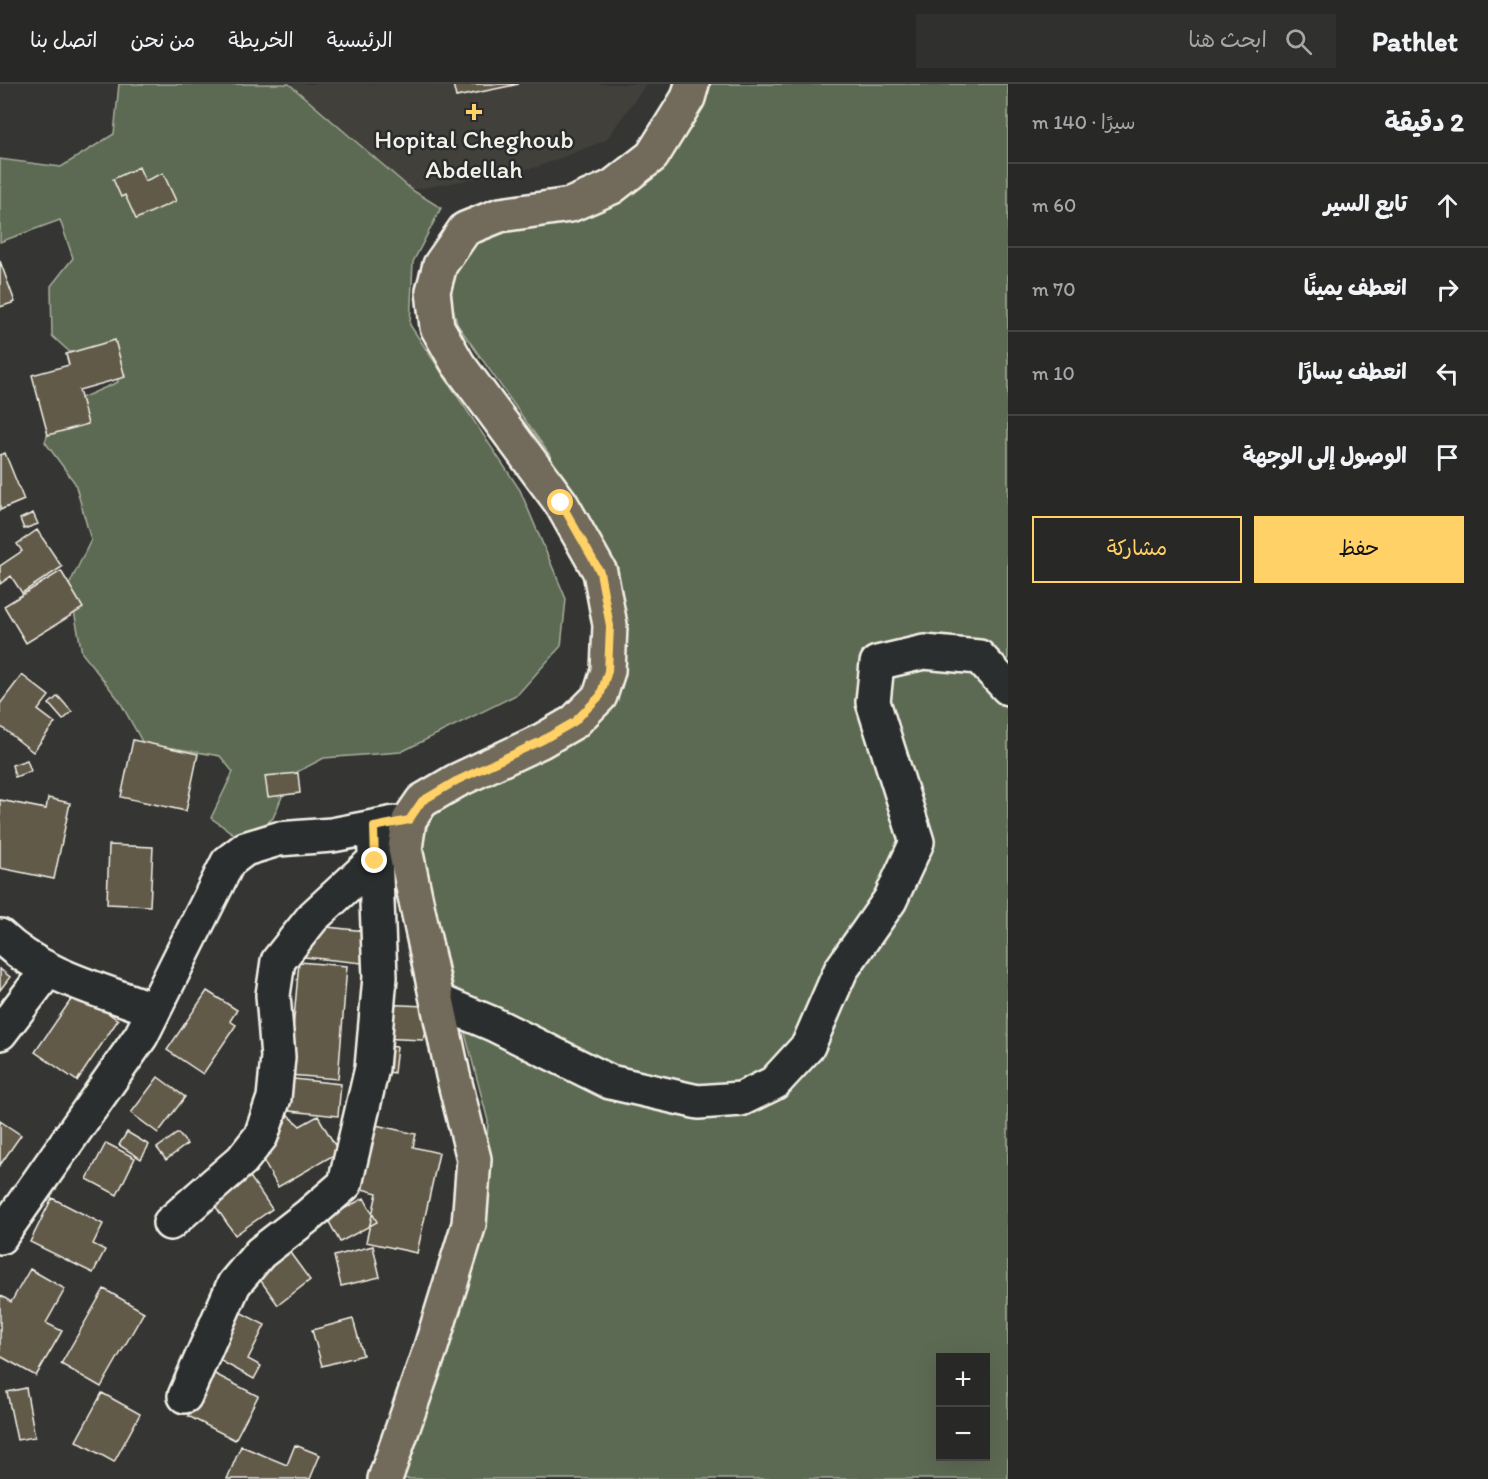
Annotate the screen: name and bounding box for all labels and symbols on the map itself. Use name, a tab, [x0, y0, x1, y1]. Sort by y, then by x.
marker: Hopital Cheghoub Abdellah	[465, 103, 483, 121]
place label: Hopital Cheghoub Abdellah	[374, 123, 574, 185]
route start	[547, 489, 573, 515]
route end	[361, 847, 387, 873]

